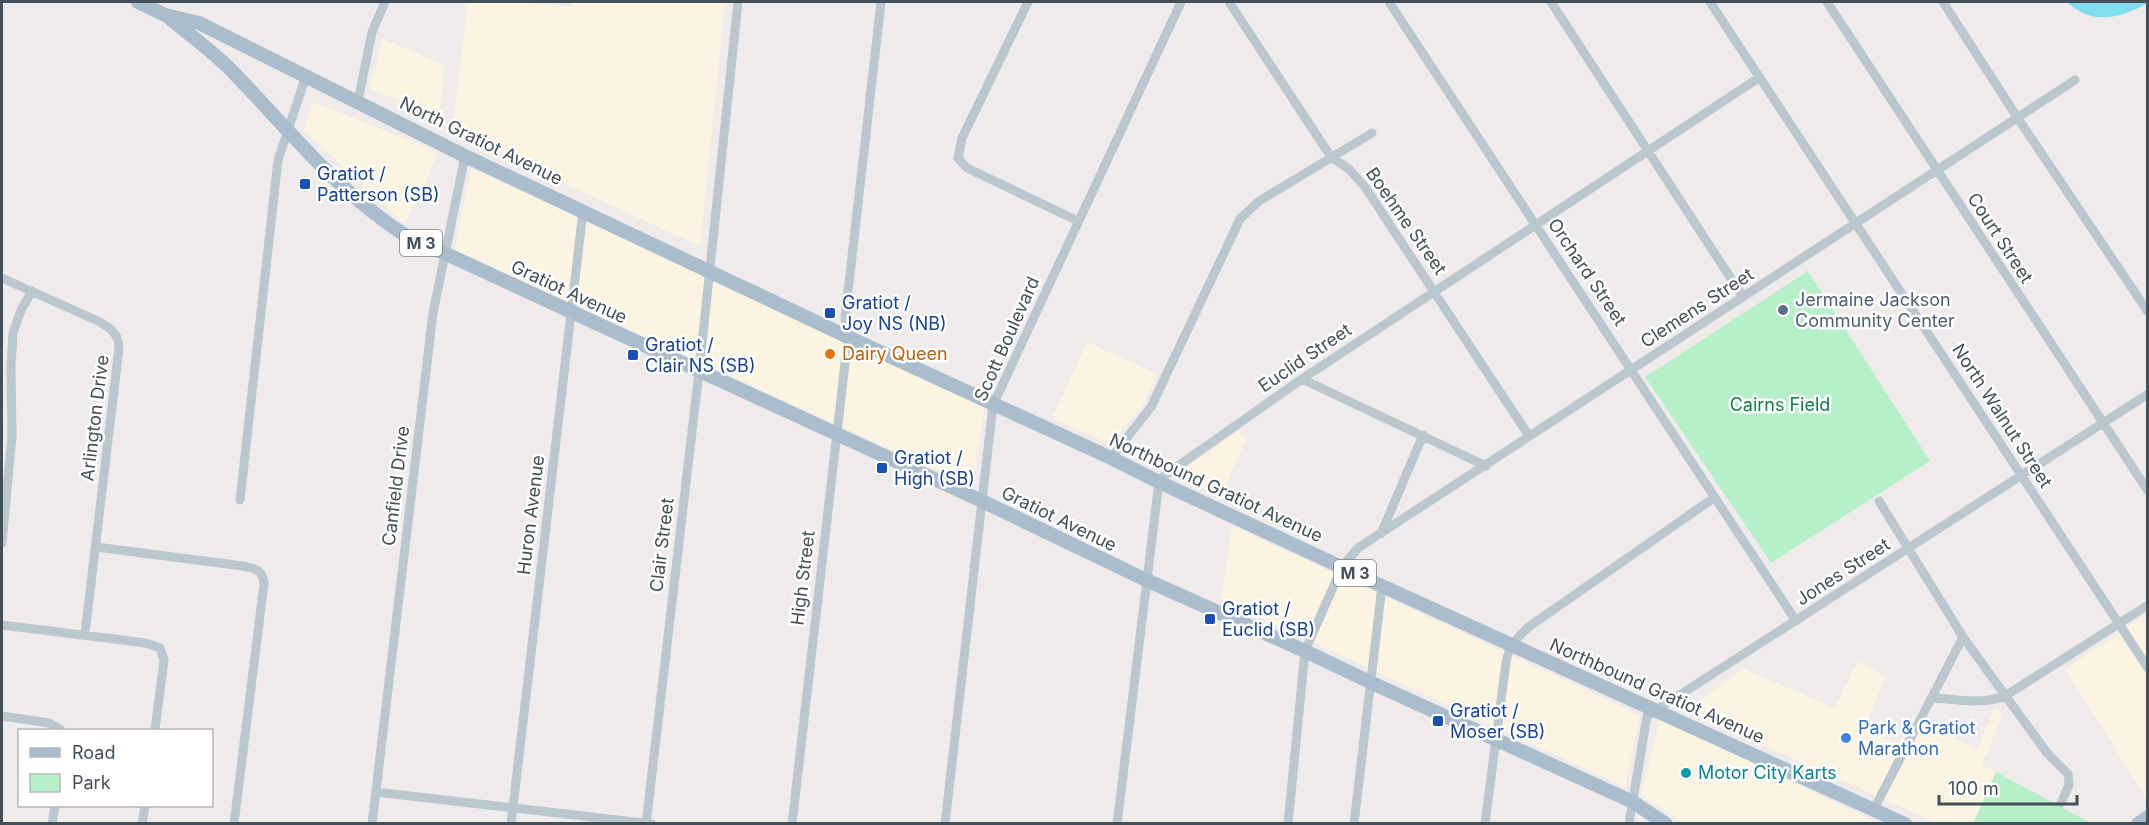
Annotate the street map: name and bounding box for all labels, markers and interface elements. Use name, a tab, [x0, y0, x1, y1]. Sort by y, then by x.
street label: North Gratiot Avenue	[396, 92, 566, 189]
place label: Gratiot / Patterson (SB)	[317, 163, 439, 205]
street label: Boehme Street	[1362, 163, 1451, 278]
marker: Gratiot / Patterson (SB)	[298, 177, 312, 191]
street label: Court Street	[1963, 189, 2037, 287]
street label: Orchard Street	[1544, 214, 1631, 329]
road number: M 3	[400, 230, 442, 256]
street label: Gratiot Avenue	[508, 256, 631, 328]
street label: Clemens Street	[1636, 263, 1757, 352]
street label: Scott Boulevard	[970, 273, 1043, 404]
place label: Jermaine Jackson Community Center	[1795, 289, 1955, 331]
place label: Gratiot / Joy NS (NB)	[842, 292, 947, 334]
marker: Jermaine Jackson Community Center	[1776, 303, 1790, 317]
marker: Gratiot / Joy NS (NB)	[823, 306, 837, 320]
street label: Euclid Street	[1254, 319, 1355, 396]
place label: Gratiot / Clair NS (SB)	[645, 334, 755, 376]
street label: North Walnut Street	[1948, 340, 2057, 492]
place label: Dairy Queen	[842, 343, 948, 364]
marker: Dairy Queen	[823, 347, 837, 361]
marker: Gratiot / Clair NS (SB)	[626, 348, 640, 362]
street label: Arlington Drive	[76, 354, 113, 482]
park label: Cairns Field	[1730, 394, 1830, 415]
street label: Canfield Drive	[378, 425, 413, 547]
street label: Northbound Gratiot Avenue	[1106, 429, 1326, 546]
place label: Gratiot / High (SB)	[894, 447, 975, 489]
street label: Huron Avenue	[513, 454, 548, 576]
marker: Gratiot / High (SB)	[875, 461, 889, 475]
street label: Gratiot Avenue	[998, 482, 1120, 556]
street label: Clair Street	[645, 497, 678, 593]
street label: High Street	[786, 529, 819, 627]
street label: Jones Street	[1792, 533, 1894, 610]
road number: M 3	[1334, 560, 1376, 586]
place label: Gratiot / Euclid (SB)	[1222, 598, 1315, 640]
marker: Gratiot / Euclid (SB)	[1203, 612, 1217, 626]
street label: Northbound Gratiot Avenue	[1547, 634, 1768, 747]
place label: Gratiot / Moser (SB)	[1450, 700, 1545, 742]
marker: Gratiot / Moser (SB)	[1431, 714, 1445, 728]
place label: Park & Gratiot Marathon	[1858, 717, 1976, 759]
legend	[18, 729, 213, 807]
marker: Park & Gratiot Marathon	[1839, 731, 1853, 745]
text: Road	[72, 742, 115, 763]
place label: Motor City Karts	[1698, 762, 1837, 783]
marker: Motor City Karts	[1679, 766, 1693, 780]
scale bar	[1939, 768, 2077, 806]
text: Park	[72, 772, 111, 793]
text: 100 m	[1948, 778, 1999, 799]

